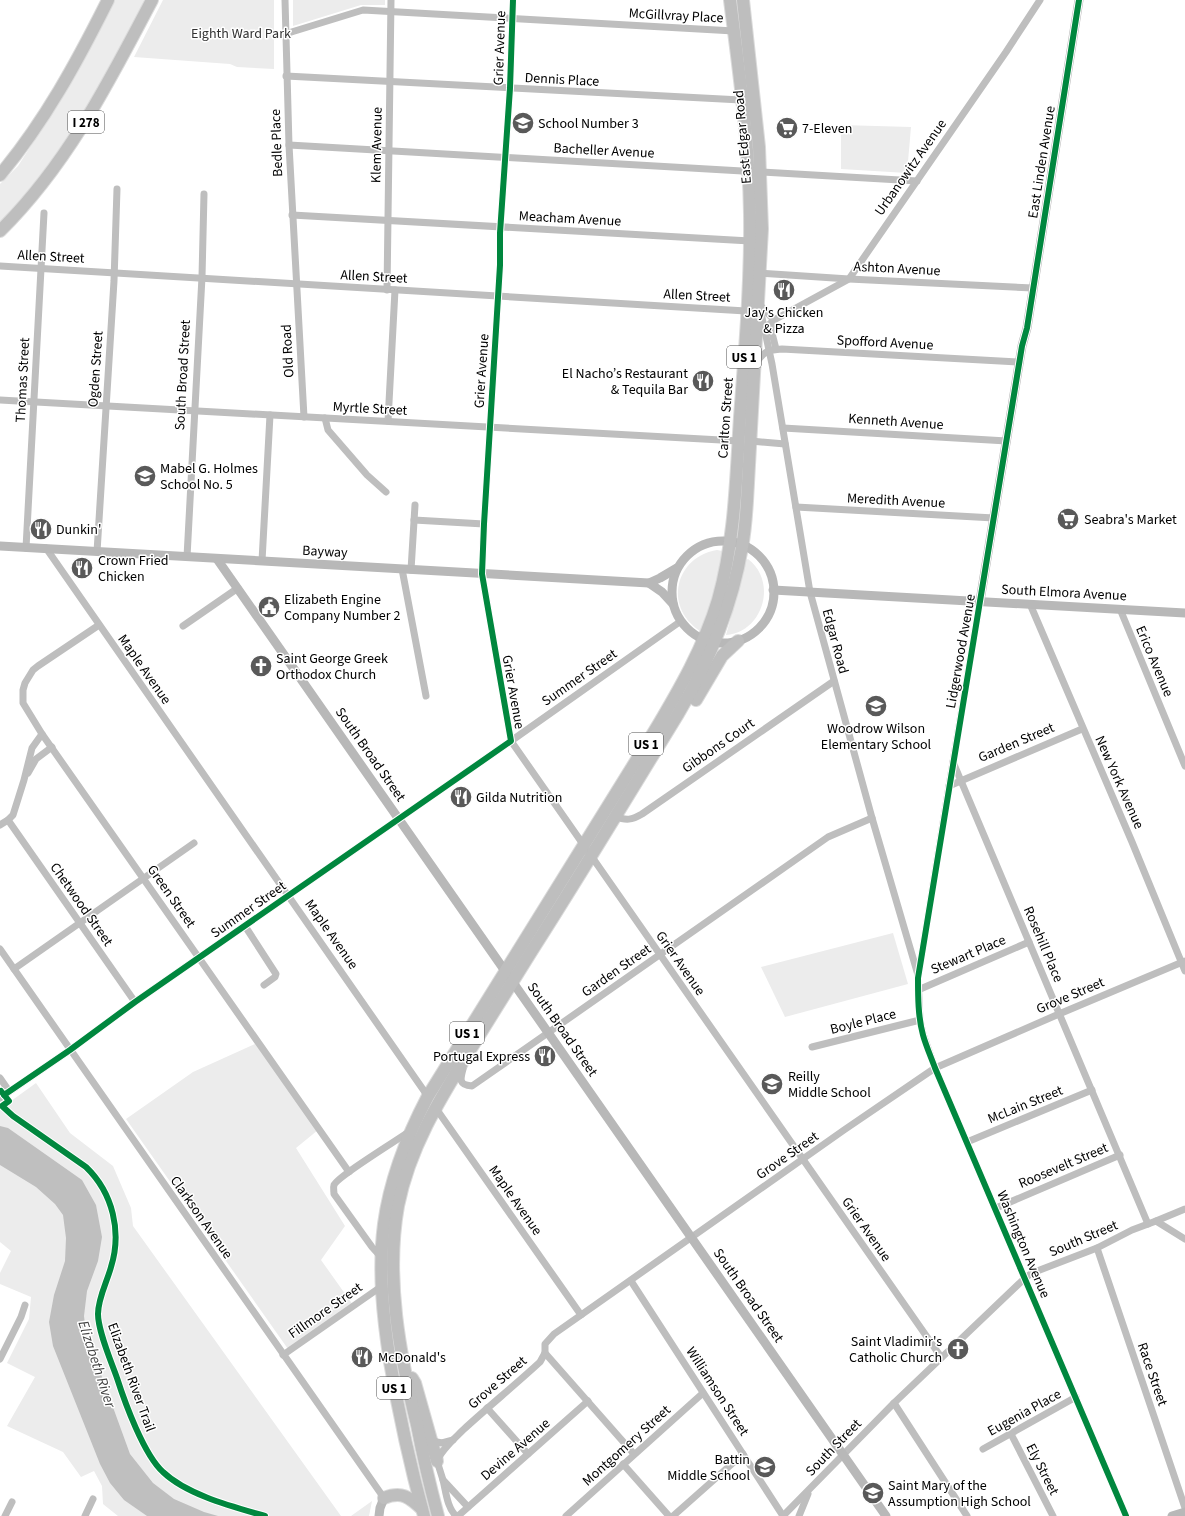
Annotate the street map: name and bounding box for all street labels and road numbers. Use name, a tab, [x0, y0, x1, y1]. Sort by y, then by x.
street label: McGillvray Place	[628, 4, 724, 28]
street label: Grier Avenue	[489, 10, 511, 86]
street label: Dennis Place	[524, 68, 600, 92]
street label: East Edgar Road	[729, 89, 757, 185]
street label: East Linden Avenue	[1023, 104, 1061, 220]
street label: Klem Avenue	[366, 107, 388, 183]
street label: Bedle Place	[266, 109, 288, 177]
road number: I 278	[68, 111, 104, 133]
street label: Urbanowitz Avenue	[870, 115, 952, 220]
street label: Bacheller Avenue	[553, 138, 655, 164]
street label: Meacham Avenue	[518, 206, 622, 232]
street label: Allen Street	[17, 245, 85, 269]
street label: Ashton Avenue	[853, 257, 941, 281]
street label: Allen Street	[340, 265, 408, 289]
street label: Allen Street	[663, 284, 731, 308]
street label: South Broad Street	[170, 319, 196, 431]
street label: Old Road	[277, 324, 299, 378]
street label: Ogden Street	[83, 330, 109, 408]
street label: Spofford Avenue	[836, 330, 934, 356]
street label: Grier Avenue	[469, 333, 495, 409]
street label: Thomas Street	[11, 337, 35, 423]
road number: US 1	[727, 346, 761, 368]
street label: Carlton Street	[713, 377, 739, 459]
street label: Myrtle Street	[332, 397, 408, 421]
street label: Kenneth Avenue	[848, 409, 944, 435]
street label: Meredith Avenue	[846, 488, 946, 514]
street label: Bayway	[302, 541, 349, 563]
street label: South Elmora Avenue	[1001, 580, 1127, 606]
street label: Lidgerwood Avenue	[941, 592, 981, 710]
street label: Edgar Road	[817, 607, 853, 676]
street label: Erico Avenue	[1130, 623, 1178, 700]
street label: Maple Avenue	[113, 630, 176, 709]
street label: Summer Street	[538, 644, 622, 711]
street label: Grier Avenue	[497, 654, 529, 731]
street label: South Broad Street	[330, 703, 410, 806]
street label: Gibbons Court	[678, 713, 759, 778]
street label: Garden Street	[975, 718, 1058, 768]
street label: New York Avenue	[1090, 732, 1149, 832]
road number: US 1	[629, 733, 663, 755]
street label: Chetwood Street	[45, 859, 118, 951]
street label: Green Street	[142, 861, 200, 932]
street label: Summer Street	[207, 876, 291, 943]
street label: Maple Avenue	[300, 895, 363, 974]
street label: Rosehill Place	[1018, 903, 1068, 986]
street label: Grier Avenue	[651, 927, 710, 1000]
street label: Stewart Place	[928, 930, 1009, 980]
street label: Garden Street	[578, 939, 656, 1002]
street label: Grove Street	[1033, 973, 1108, 1019]
street label: South Broad Street	[522, 978, 602, 1081]
street label: Boyle Place	[828, 1004, 898, 1040]
road number: US 1	[450, 1022, 484, 1044]
street label: McLain Street	[985, 1081, 1066, 1129]
street label: Grove Street	[752, 1127, 823, 1185]
street label: Roosevelt Street	[1016, 1138, 1111, 1194]
street label: Maple Avenue	[484, 1161, 547, 1240]
street label: Clarkson Avenue	[165, 1172, 237, 1263]
street label: Washington Avenue	[991, 1187, 1055, 1301]
street label: Grier Avenue	[837, 1193, 896, 1266]
street label: South Street	[1046, 1215, 1121, 1262]
street label: South Broad Street	[708, 1244, 788, 1347]
street label: Fillmore Street	[285, 1278, 367, 1344]
street label: Elizabeth River Trail	[102, 1320, 160, 1435]
street label: Race Street	[1132, 1340, 1172, 1409]
street label: Williamson Street	[681, 1343, 754, 1440]
street label: Grove Street	[464, 1351, 532, 1414]
road number: US 1	[377, 1377, 411, 1399]
street label: Eugenia Place	[984, 1384, 1065, 1441]
street label: Montgomery Street	[578, 1400, 675, 1491]
street label: Devine Avenue	[477, 1414, 555, 1486]
street label: South Street	[801, 1414, 866, 1481]
street label: Ely Street	[1021, 1440, 1064, 1499]

